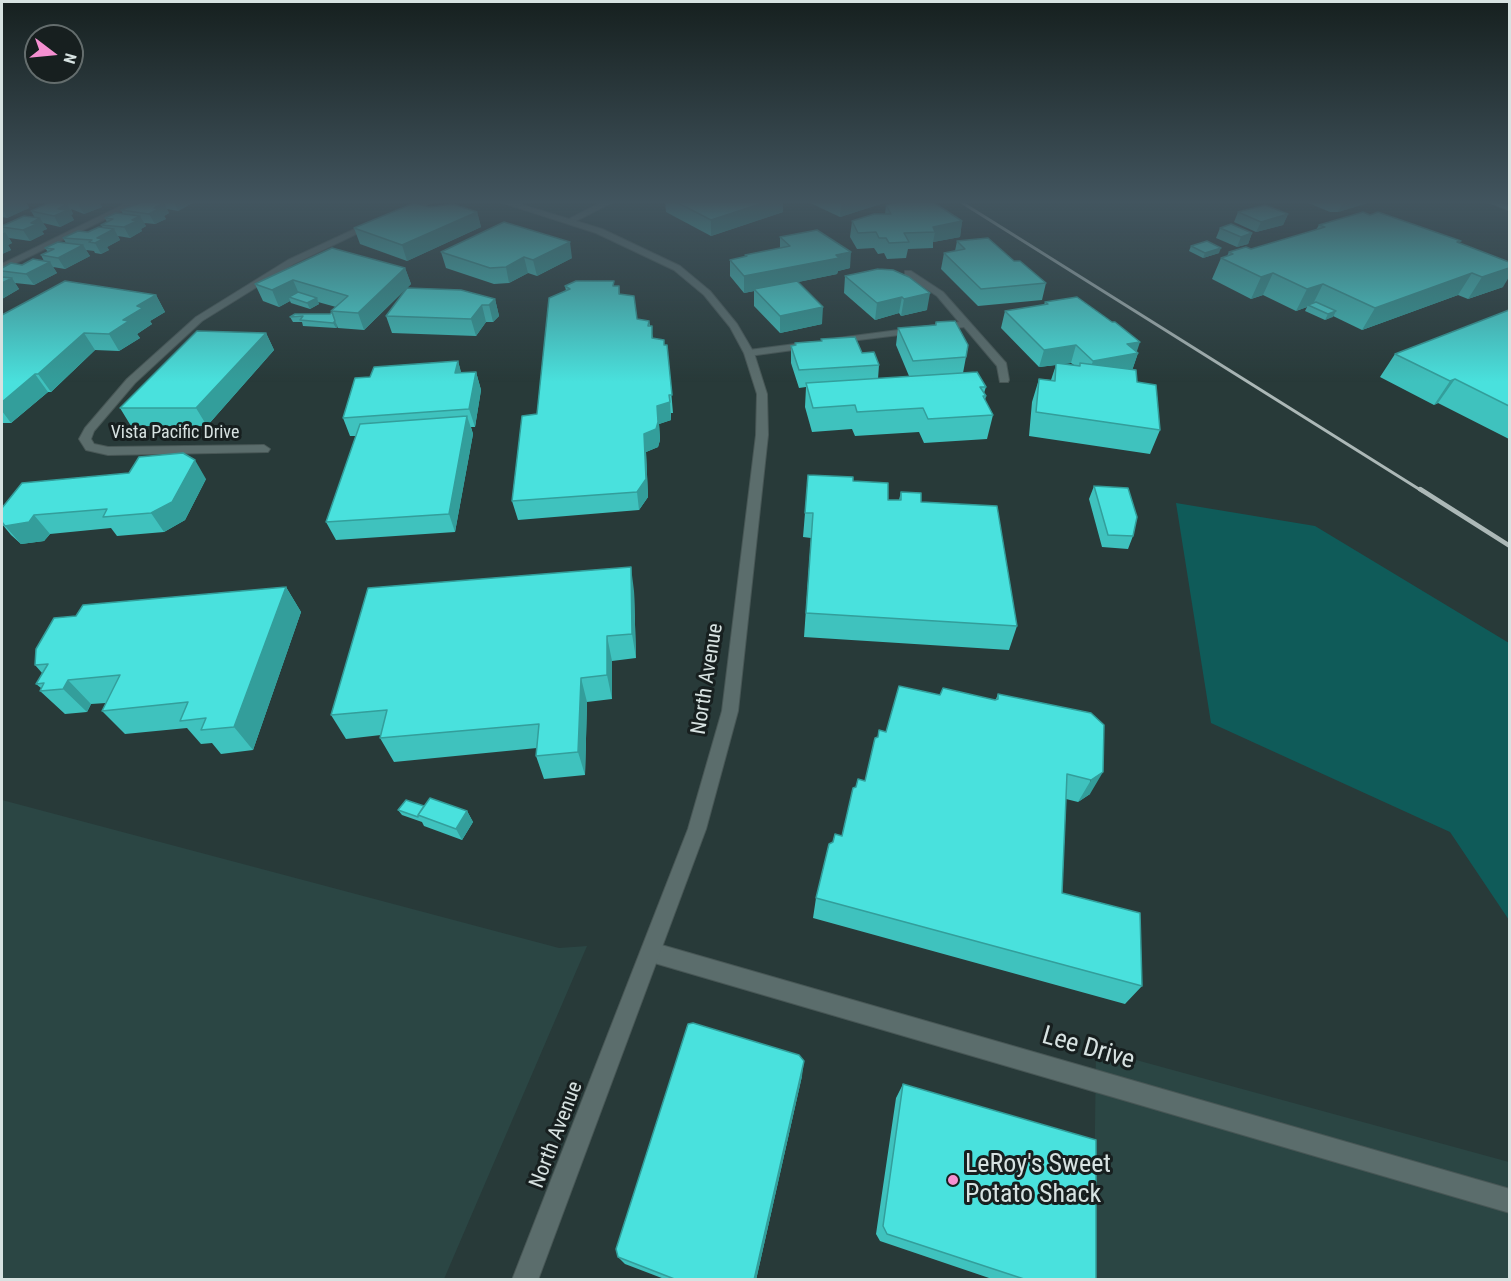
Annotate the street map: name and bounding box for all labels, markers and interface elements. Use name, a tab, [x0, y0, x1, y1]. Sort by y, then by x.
north arrow	[24, 24, 84, 84]
text: N	[59, 51, 80, 66]
street label: Vista Pacific Drive	[111, 422, 239, 444]
street label: North Avenue	[687, 622, 729, 736]
street label: Lee Drive	[1038, 1021, 1138, 1077]
street label: North Avenue	[525, 1078, 589, 1192]
place label: LeRoy's Sweet Potato Shack	[965, 1149, 1111, 1210]
marker: LeRoy's Sweet Potato Shack	[946, 1173, 960, 1187]

